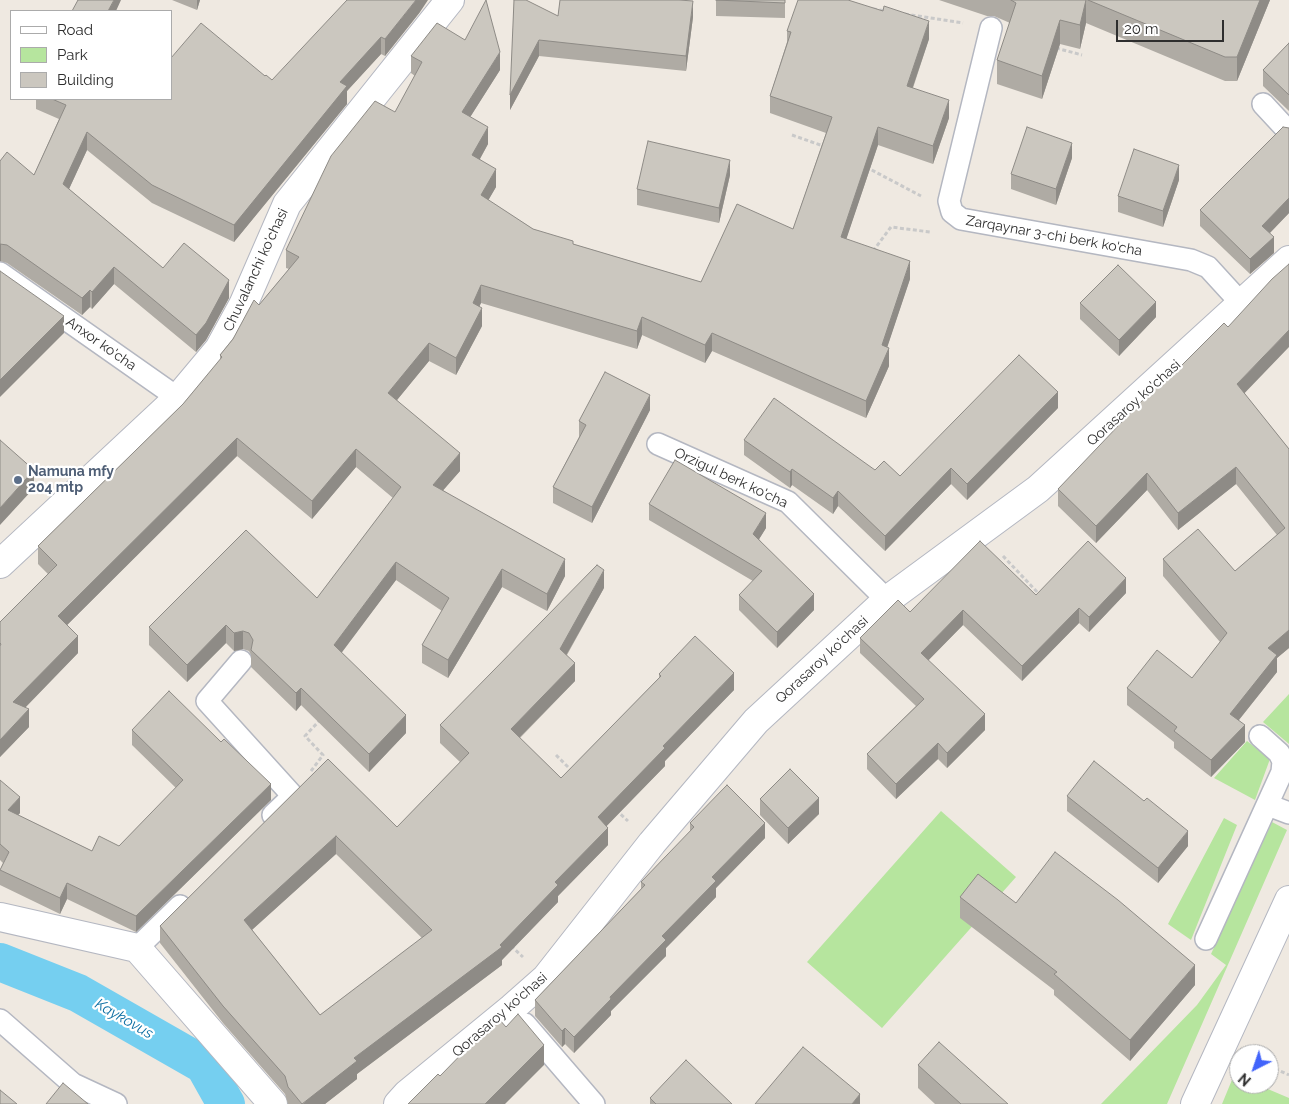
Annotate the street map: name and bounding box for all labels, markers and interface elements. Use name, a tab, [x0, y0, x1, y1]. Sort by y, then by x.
legend	[10, 10, 172, 100]
scale bar	[1119, 10, 1226, 42]
text: 20 m	[1124, 20, 1159, 38]
text: Road	[57, 21, 93, 39]
text: Park	[57, 46, 88, 64]
text: Building	[57, 71, 114, 89]
street label: Chuvalanchi ko'chasi	[220, 206, 292, 334]
street label: Zarqaynar 3-chi berk ko'cha	[965, 212, 1143, 260]
street label: Anxor ko'cha	[63, 314, 139, 374]
street label: Qorasaroy ko'chasi	[1084, 356, 1184, 450]
street label: Orzigul berk ko'cha	[672, 444, 790, 512]
place label: Namuna mfy 204 mtp	[28, 464, 114, 497]
marker: Namuna mfy 204 mtp	[12, 474, 24, 486]
street label: Qorasaroy ko'chasi	[772, 613, 872, 707]
street label: Qorasaroy ko'chasi	[449, 969, 551, 1061]
water label: Kaykovus	[92, 995, 156, 1043]
north arrow	[1229, 1044, 1279, 1094]
text: N	[1236, 1070, 1254, 1089]

